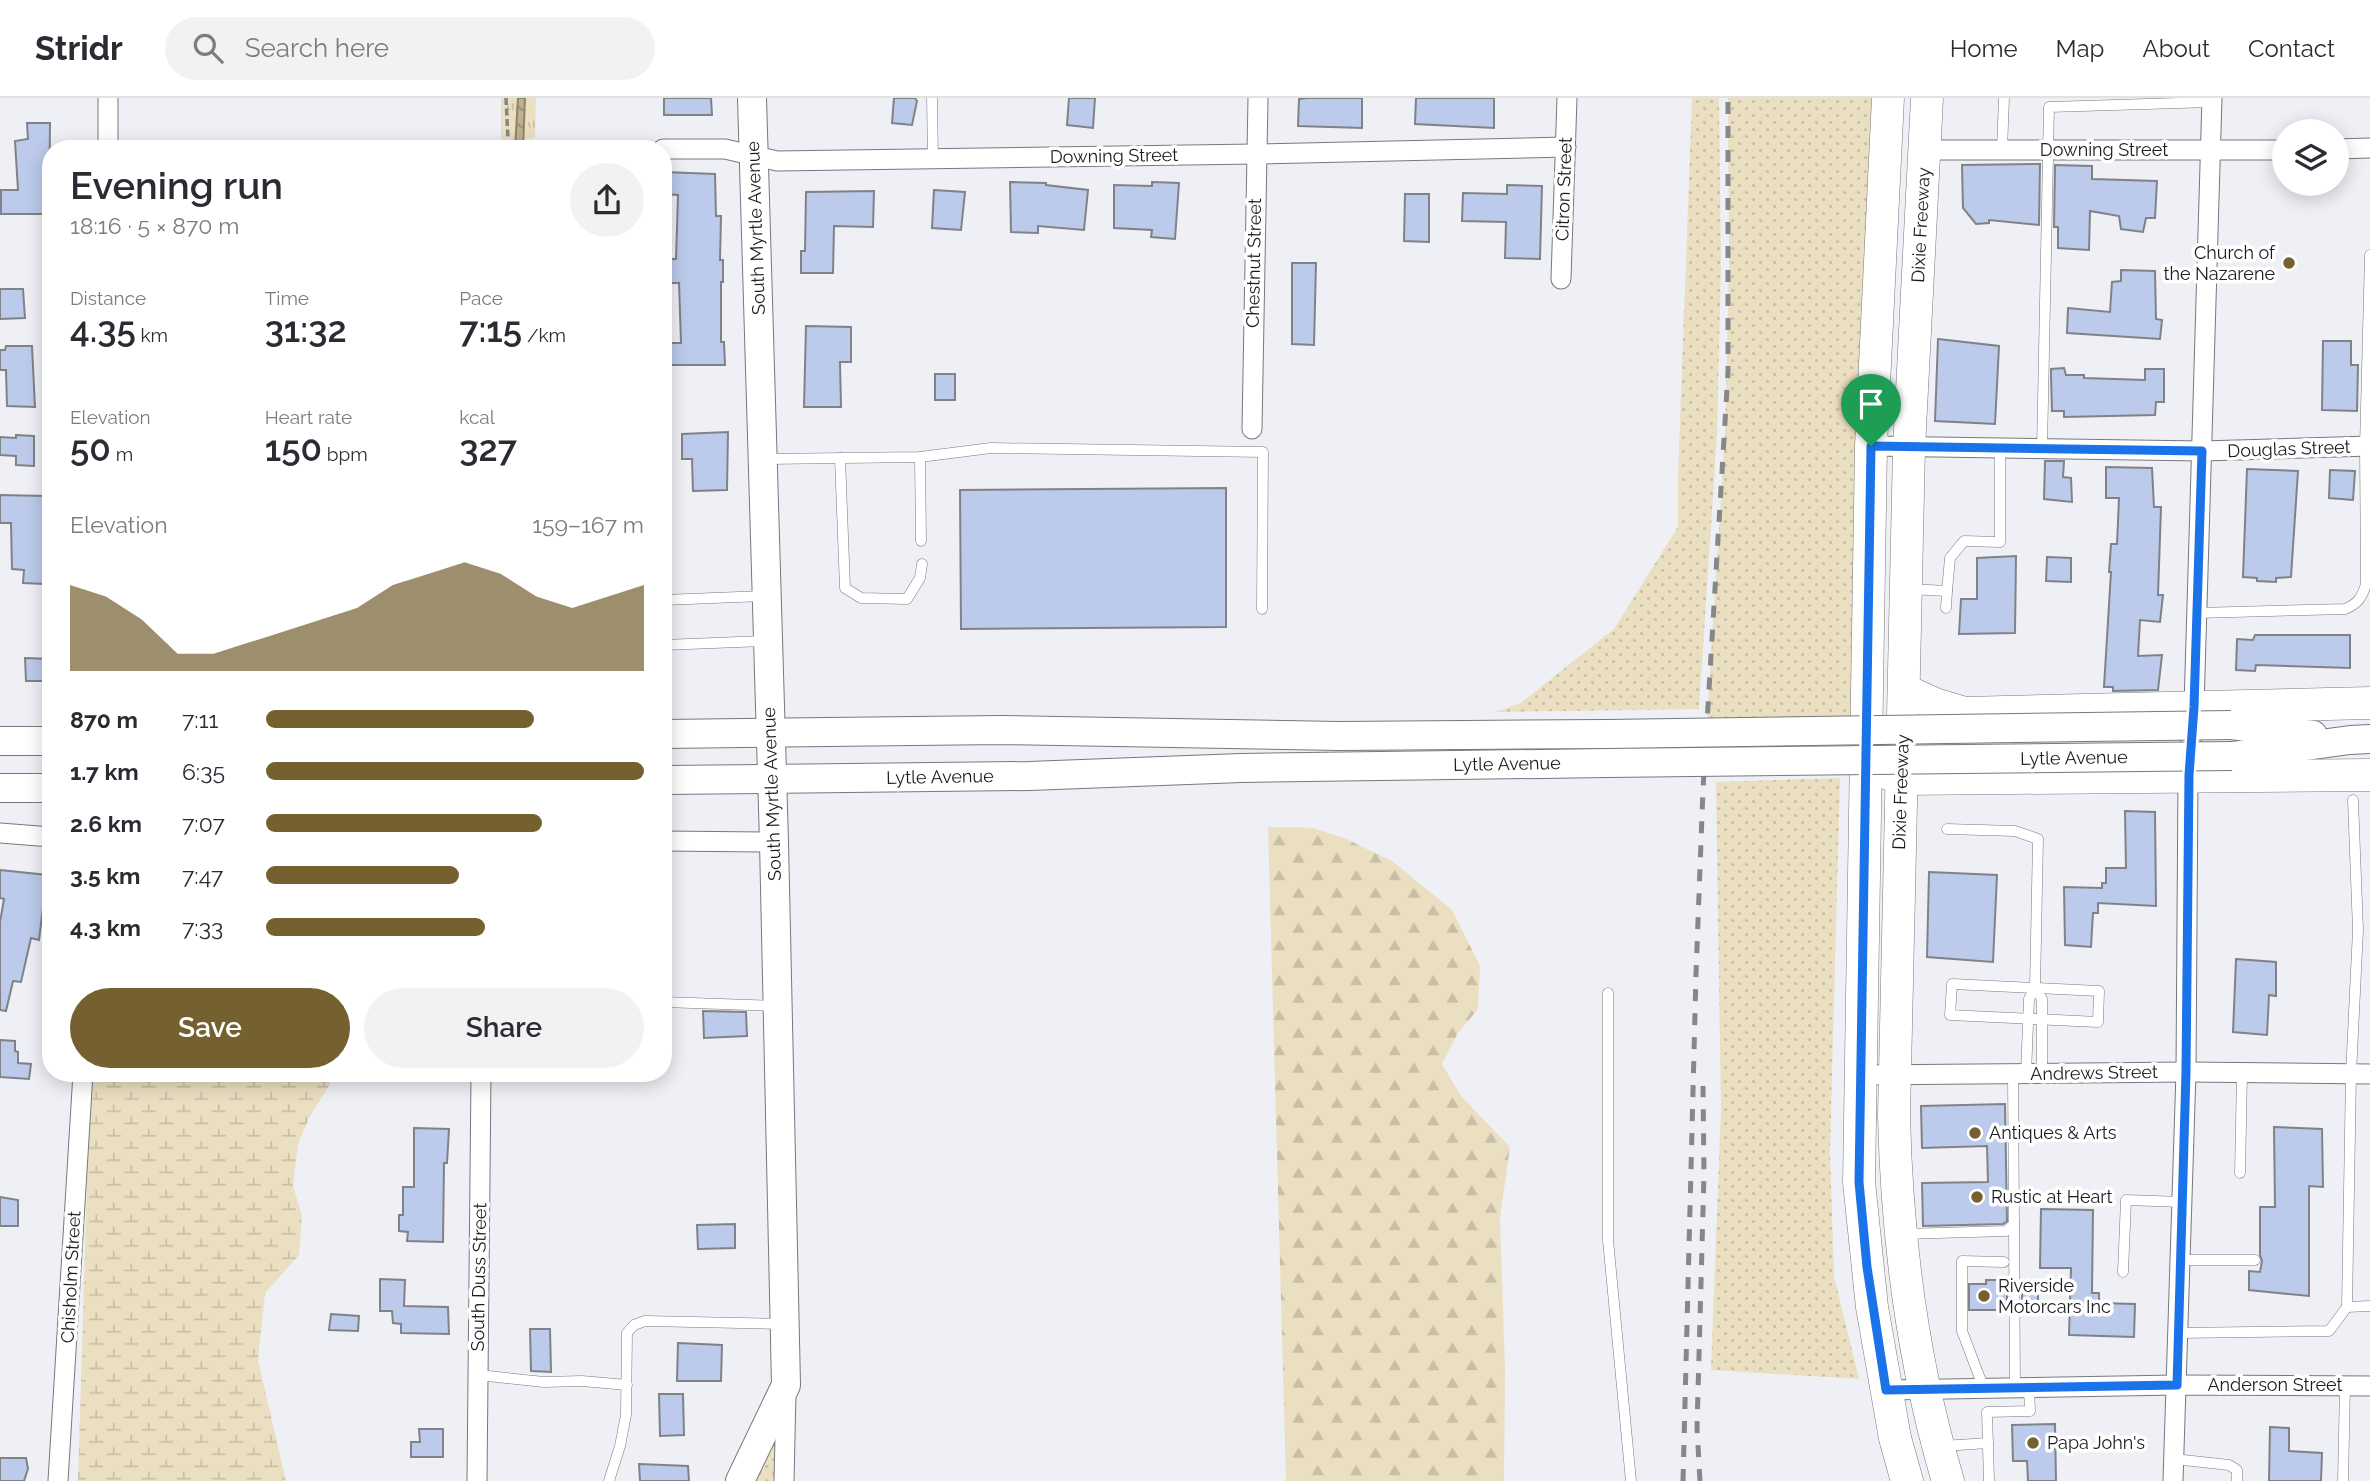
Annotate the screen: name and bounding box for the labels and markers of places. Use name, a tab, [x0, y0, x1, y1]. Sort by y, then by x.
place label: Church of the Nazarene	[2163, 242, 2276, 284]
marker: Church of the Nazarene	[2281, 255, 2297, 271]
pin	[1841, 374, 1901, 446]
place label: Antiques & Arts	[1989, 1122, 2117, 1143]
marker: Antiques & Arts	[1967, 1125, 1983, 1141]
place label: Rustic at Heart	[1991, 1186, 2113, 1207]
marker: Rustic at Heart	[1969, 1189, 1985, 1205]
place label: Riverside Motorcars Inc	[1998, 1275, 2111, 1317]
marker: Riverside Motorcars Inc	[1976, 1288, 1992, 1304]
place label: Papa John's	[2047, 1432, 2145, 1453]
marker: Papa John's	[2025, 1435, 2041, 1451]

